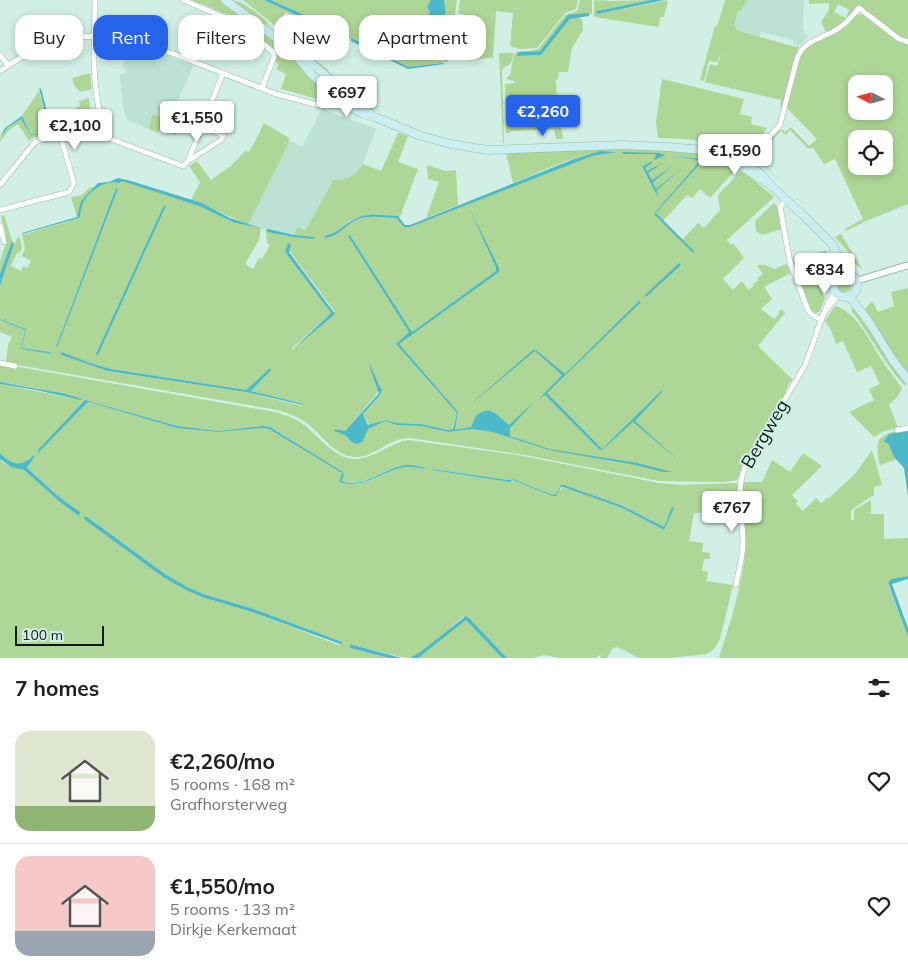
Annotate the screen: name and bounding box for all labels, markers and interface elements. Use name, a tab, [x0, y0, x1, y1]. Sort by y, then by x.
chip: Buy	[15, 15, 83, 60]
chip: Rent	[93, 15, 168, 60]
chip: Filters	[178, 15, 264, 60]
chip: New	[274, 15, 349, 60]
chip: Apartment	[359, 15, 486, 60]
north arrow	[848, 75, 892, 120]
map controls	[848, 75, 893, 175]
pin: €697	[317, 76, 377, 118]
text: €697	[328, 82, 366, 102]
pin: €2,260	[502, 94, 584, 137]
pin: €1,550	[156, 100, 238, 143]
text: €2,260	[517, 101, 569, 121]
text: €1,550	[171, 107, 223, 127]
pin: €2,100	[34, 108, 116, 151]
text: €2,100	[49, 115, 101, 135]
button: locate	[848, 130, 893, 175]
pin: €1,590	[694, 134, 776, 176]
text: €1,590	[709, 140, 761, 160]
pin: €834	[795, 252, 855, 295]
text: €834	[806, 259, 844, 279]
street label: Bergweg	[736, 395, 793, 472]
pin: €767	[702, 490, 762, 533]
text: €767	[713, 497, 751, 517]
scale bar	[15, 623, 104, 646]
text: 100 m	[22, 626, 63, 644]
icon: filters	[865, 674, 893, 702]
text: 7 homes	[15, 675, 99, 701]
text: €2,260/mo	[170, 748, 275, 774]
icon: home	[55, 751, 115, 811]
icon: heart	[865, 767, 893, 795]
text: 5 rooms · 168 m²	[170, 774, 295, 794]
text: Grafhorsterweg	[170, 794, 287, 814]
text: €1,550/mo	[170, 873, 275, 899]
icon: home	[55, 876, 115, 936]
icon: heart	[865, 892, 893, 920]
text: 5 rooms · 133 m²	[170, 899, 295, 919]
text: Dirkje Kerkemaat	[170, 919, 297, 939]

